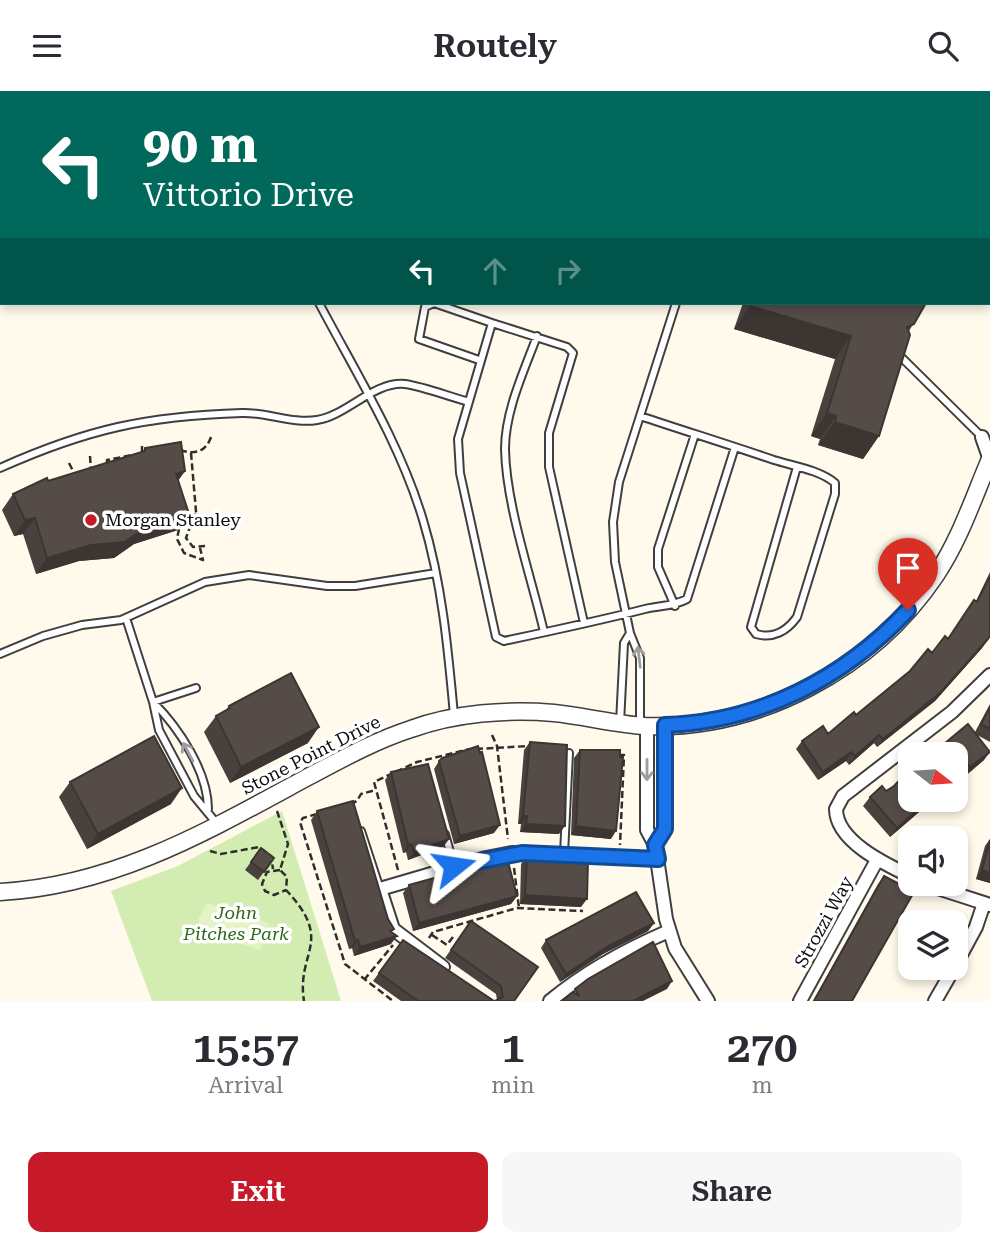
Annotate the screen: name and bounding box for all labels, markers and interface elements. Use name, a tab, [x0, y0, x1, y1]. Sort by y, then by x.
icon: menu	[28, 27, 66, 65]
text: Routely	[433, 27, 557, 65]
icon: search	[924, 27, 962, 65]
text: 90 m	[143, 117, 258, 174]
icon: left	[28, 119, 119, 210]
text: Vittorio Drive	[143, 176, 354, 214]
icon: left	[403, 252, 441, 290]
icon: ahead	[476, 252, 514, 290]
icon: right	[549, 252, 587, 290]
place label: Morgan Stanley	[105, 509, 241, 530]
marker: Morgan Stanley	[83, 512, 99, 528]
pin	[878, 538, 938, 610]
icon: arrive	[889, 549, 927, 587]
one-way arrow	[632, 646, 645, 669]
street label: Stone Point Drive	[238, 711, 384, 799]
one-way arrow	[181, 742, 194, 763]
north arrow	[898, 742, 968, 812]
map controls	[898, 742, 968, 980]
one-way arrow	[640, 758, 654, 781]
button: sound	[898, 826, 968, 896]
position arrow	[417, 829, 491, 903]
street label: Strozzi Way	[790, 872, 857, 971]
park label: John Pitches Park	[182, 902, 289, 944]
button: layers	[898, 910, 968, 980]
text: 15:57	[192, 1023, 299, 1072]
text: 1	[501, 1023, 525, 1072]
text: 270	[727, 1023, 798, 1072]
text: Arrival	[208, 1072, 283, 1099]
text: min	[491, 1072, 535, 1099]
text: m	[752, 1072, 773, 1099]
button: Exit	[28, 1152, 488, 1232]
button: Share	[502, 1152, 962, 1232]

